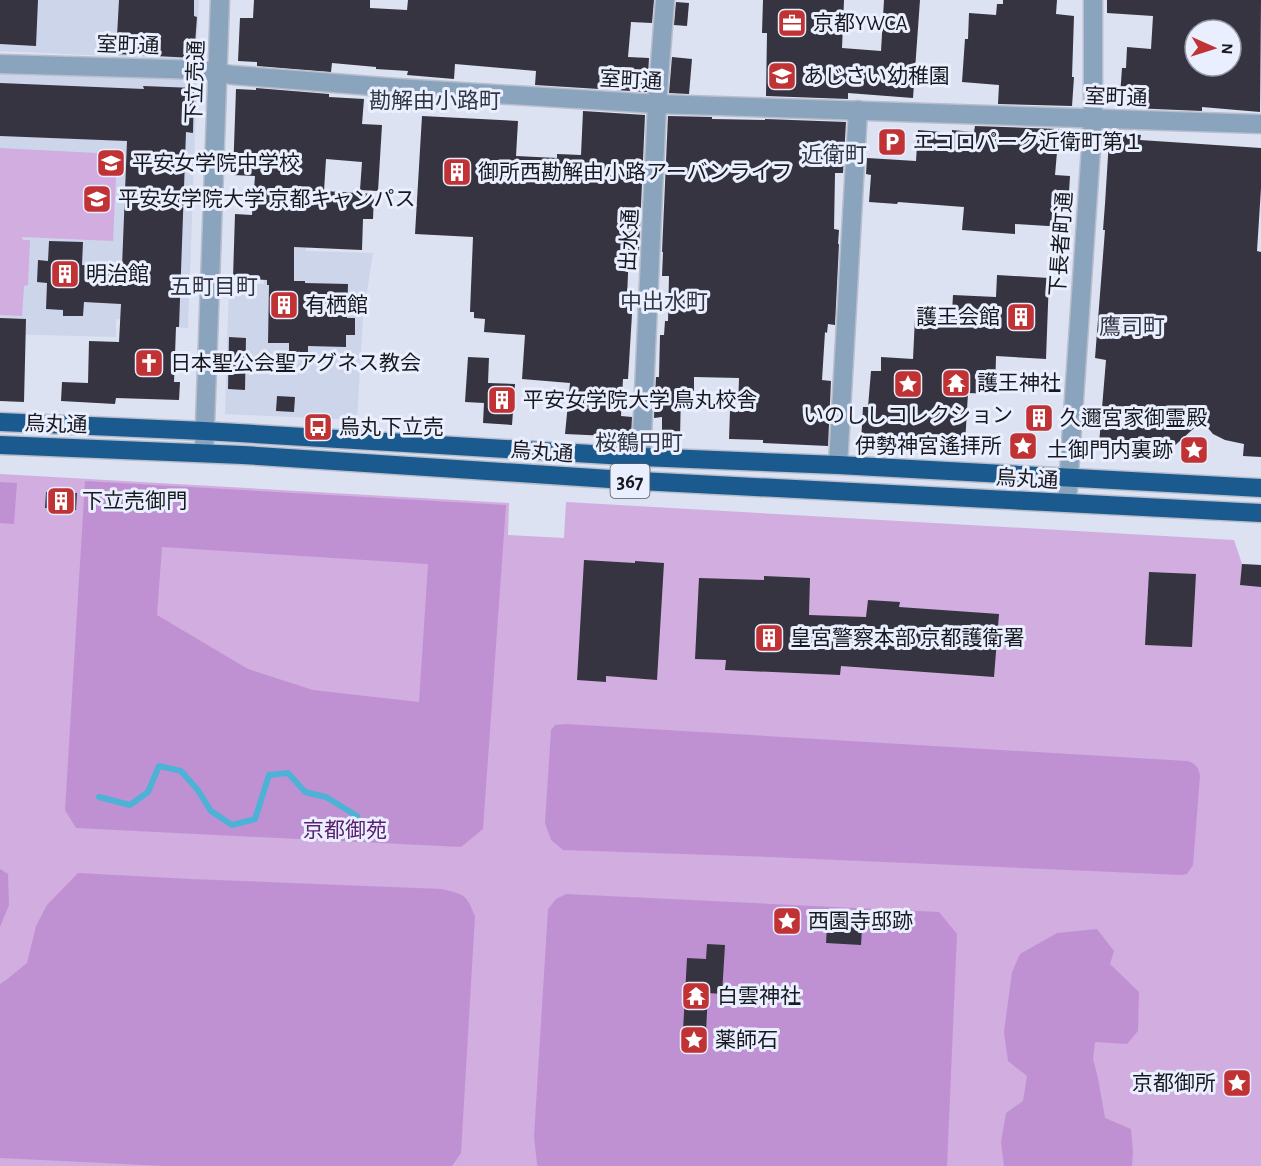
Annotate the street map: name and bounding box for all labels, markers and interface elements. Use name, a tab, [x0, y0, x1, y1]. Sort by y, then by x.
office icon: 京都YWCA	[776, 7, 808, 39]
place label: 京都YWCA	[813, 12, 908, 34]
north arrow	[1183, 18, 1243, 78]
street label: 室町通	[96, 33, 160, 57]
street label: 下立売通	[183, 40, 207, 124]
text: N	[1219, 43, 1235, 55]
school or university icon: あじさい幼稚園	[766, 60, 798, 92]
place label: あじさい幼稚園	[803, 65, 950, 87]
street label: 室町通	[599, 67, 663, 93]
street label: 室町通	[1084, 85, 1148, 109]
district label: 勘解由小路町	[369, 89, 501, 112]
parking icon: エコロパーク近衛町第１	[876, 126, 908, 158]
place label: エコロパーク近衛町第１	[913, 131, 1144, 153]
district label: 近衛町	[801, 143, 867, 166]
school or university icon: 平安女学院中学校	[95, 147, 127, 179]
place label: 平安女学院中学校	[132, 152, 300, 174]
building icon: 御所西勘解由小路アーバンライフ	[441, 156, 473, 188]
place label: 御所西勘解由小路アーバンライフ	[478, 161, 793, 183]
school or university icon: 平安女学院大学 京都キャンパス	[81, 183, 113, 215]
place label: 平安女学院大学 京都キャンパス	[118, 188, 415, 210]
street label: 下長者町通	[1046, 191, 1076, 297]
street label: 出水通	[616, 208, 642, 272]
building icon: 明治館	[49, 258, 81, 290]
place label: 明治館	[86, 263, 149, 285]
district label: 五町目町	[170, 276, 258, 298]
building icon: 有栖館	[268, 289, 300, 321]
district label: 中出水町	[620, 290, 708, 313]
place label: 有栖館	[305, 294, 368, 316]
building icon: 護王会館	[1005, 301, 1037, 333]
place label: 護王会館	[916, 306, 1000, 328]
district label: 鷹司町	[1099, 315, 1165, 338]
church icon: 日本聖公会聖アグネス教会	[133, 347, 165, 379]
place label: 日本聖公会聖アグネス教会	[170, 352, 421, 374]
temple icon: 護王神社	[940, 367, 972, 399]
place icon: いのししコレクション	[892, 368, 924, 400]
place label: 護王神社	[977, 372, 1061, 394]
building icon: 平安女学院大学 鳥丸校舎	[486, 384, 518, 416]
place label: 平安女学院大学 鳥丸校舎	[523, 389, 757, 411]
building icon: 久邇宮家御霊殿	[1023, 402, 1055, 434]
place label: いのししコレクション	[803, 404, 1013, 426]
place label: 久邇宮家御霊殿	[1060, 407, 1207, 429]
bus stop icon: 烏丸下立売	[302, 411, 334, 443]
street label: 烏丸通	[24, 412, 88, 436]
place label: 烏丸下立売	[339, 416, 444, 438]
place icon: 伊勢神宮遙拝所	[1007, 430, 1039, 462]
district label: 桜鶴円町	[595, 431, 683, 454]
place icon: 土御門内裏跡	[1178, 434, 1210, 466]
place label: 伊勢神宮遙拝所	[855, 435, 1002, 457]
street label: 烏丸通	[510, 439, 574, 465]
place label: 土御門内裏跡	[1047, 439, 1173, 461]
road number: 367	[610, 464, 650, 498]
street label: 烏丸通	[995, 466, 1059, 492]
building icon: 下立売御門	[45, 485, 77, 517]
place label: 下立売御門	[82, 490, 187, 512]
building icon: 皇宮警察本部 京都護衛署	[753, 622, 785, 654]
place label: 皇宮警察本部 京都護衛署	[790, 627, 1024, 649]
park label: 京都御苑	[303, 819, 387, 841]
place icon: 西園寺邸跡	[771, 905, 803, 937]
place label: 西園寺邸跡	[808, 910, 913, 932]
temple icon: 白雲神社	[680, 980, 712, 1012]
place label: 白雲神社	[717, 985, 801, 1007]
place icon: 薬師石	[678, 1024, 710, 1056]
place label: 薬師石	[715, 1029, 778, 1051]
place icon: 京都御所	[1221, 1067, 1253, 1099]
place label: 京都御所	[1132, 1072, 1216, 1094]

